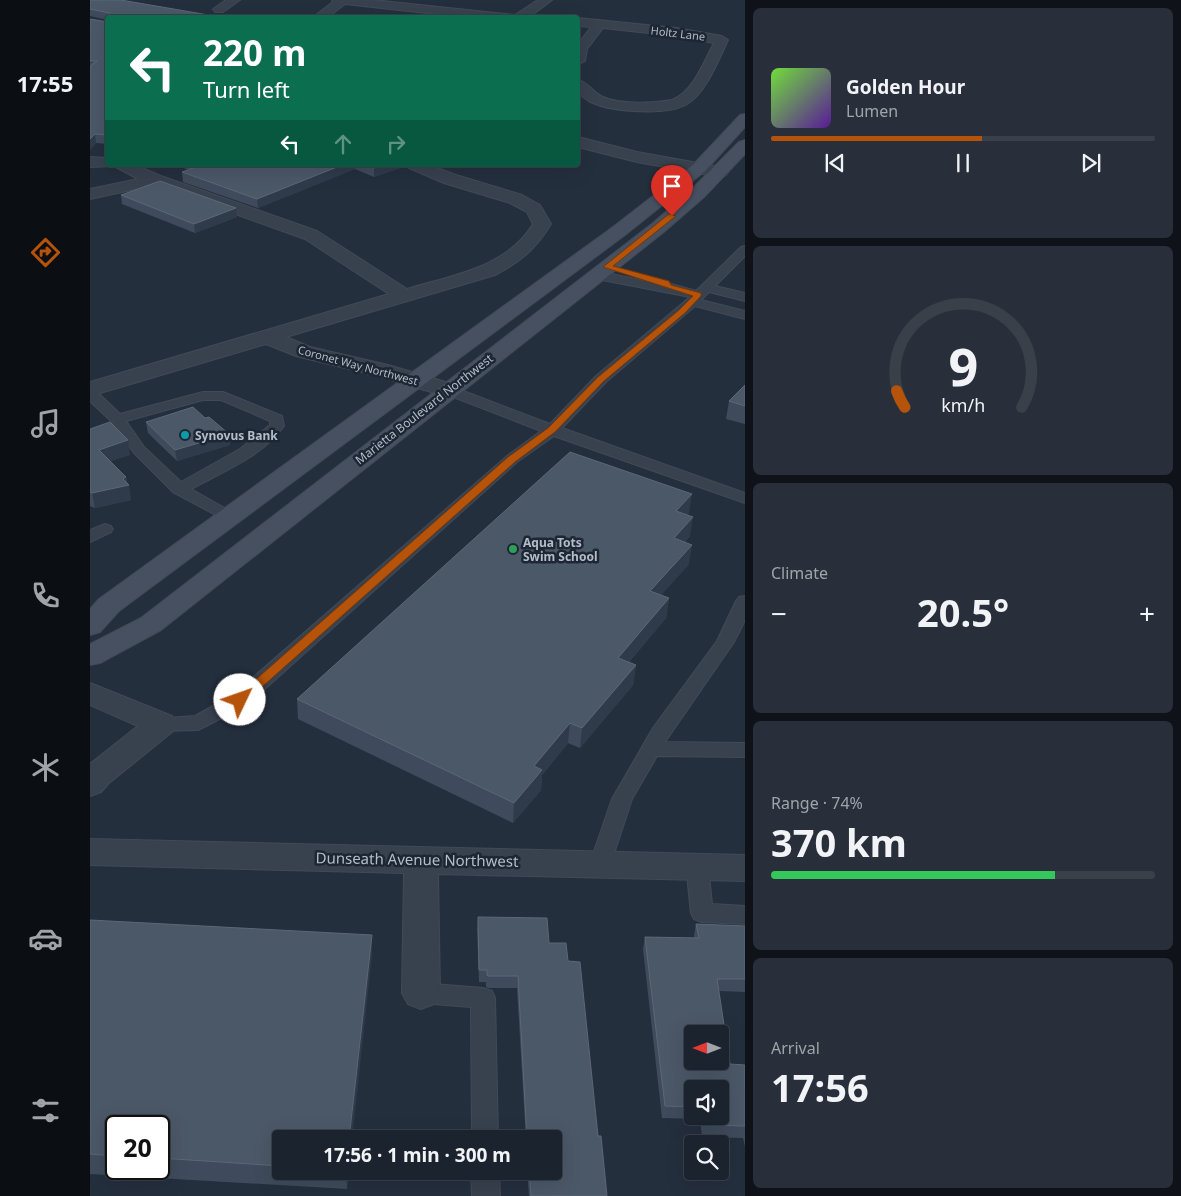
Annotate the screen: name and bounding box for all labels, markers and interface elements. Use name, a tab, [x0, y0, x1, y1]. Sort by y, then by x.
street label: Holtz Lane	[650, 22, 706, 44]
text: 220 m	[203, 29, 306, 76]
icon: left	[120, 35, 185, 100]
text: 17:55	[17, 68, 73, 98]
text: Turn left	[203, 74, 290, 104]
text: Golden Hour	[846, 74, 965, 100]
text: Lumen	[846, 100, 898, 122]
icon: left	[276, 130, 304, 158]
icon: ahead	[329, 130, 357, 158]
icon: right	[382, 130, 410, 158]
icon: previous	[821, 149, 849, 177]
icon: pause	[949, 149, 977, 177]
icon: next	[1077, 149, 1105, 177]
pin	[651, 165, 693, 216]
icon: arrive	[658, 172, 686, 200]
icon: directions	[28, 235, 63, 270]
text: 9	[948, 330, 978, 401]
street label: Coronet Way Northwest	[296, 342, 420, 388]
street label: Marietta Boulevard Northwest	[352, 349, 497, 468]
text: km/h	[941, 393, 985, 417]
icon: music	[28, 406, 63, 441]
place label: Synovus Bank	[195, 427, 278, 444]
marker: Synovus Bank	[179, 429, 191, 441]
place label: Aqua Tots Swim School	[523, 534, 597, 565]
marker: Aqua Tots Swim School	[507, 543, 519, 555]
text: Climate	[771, 562, 828, 584]
icon: phone	[28, 578, 63, 613]
text: 20.5°	[917, 586, 1009, 638]
text: −	[771, 594, 787, 632]
text: +	[1139, 594, 1155, 632]
position arrow	[213, 673, 265, 725]
icon: climate	[28, 750, 63, 785]
text: Range · 74%	[771, 792, 863, 814]
text: 370 km	[771, 816, 907, 868]
street label: Dunseath Avenue Northwest	[315, 847, 519, 871]
icon: car	[28, 921, 63, 956]
north arrow	[684, 1025, 729, 1070]
map controls	[684, 1025, 729, 1180]
text: Arrival	[771, 1037, 820, 1059]
text: 17:56	[771, 1061, 869, 1113]
button: sound	[684, 1080, 729, 1125]
icon: filters	[28, 1093, 63, 1128]
speed limit sign: 20	[105, 1115, 170, 1180]
button: search	[684, 1135, 729, 1180]
text: 17:56 · 1 min · 300 m	[323, 1142, 511, 1168]

